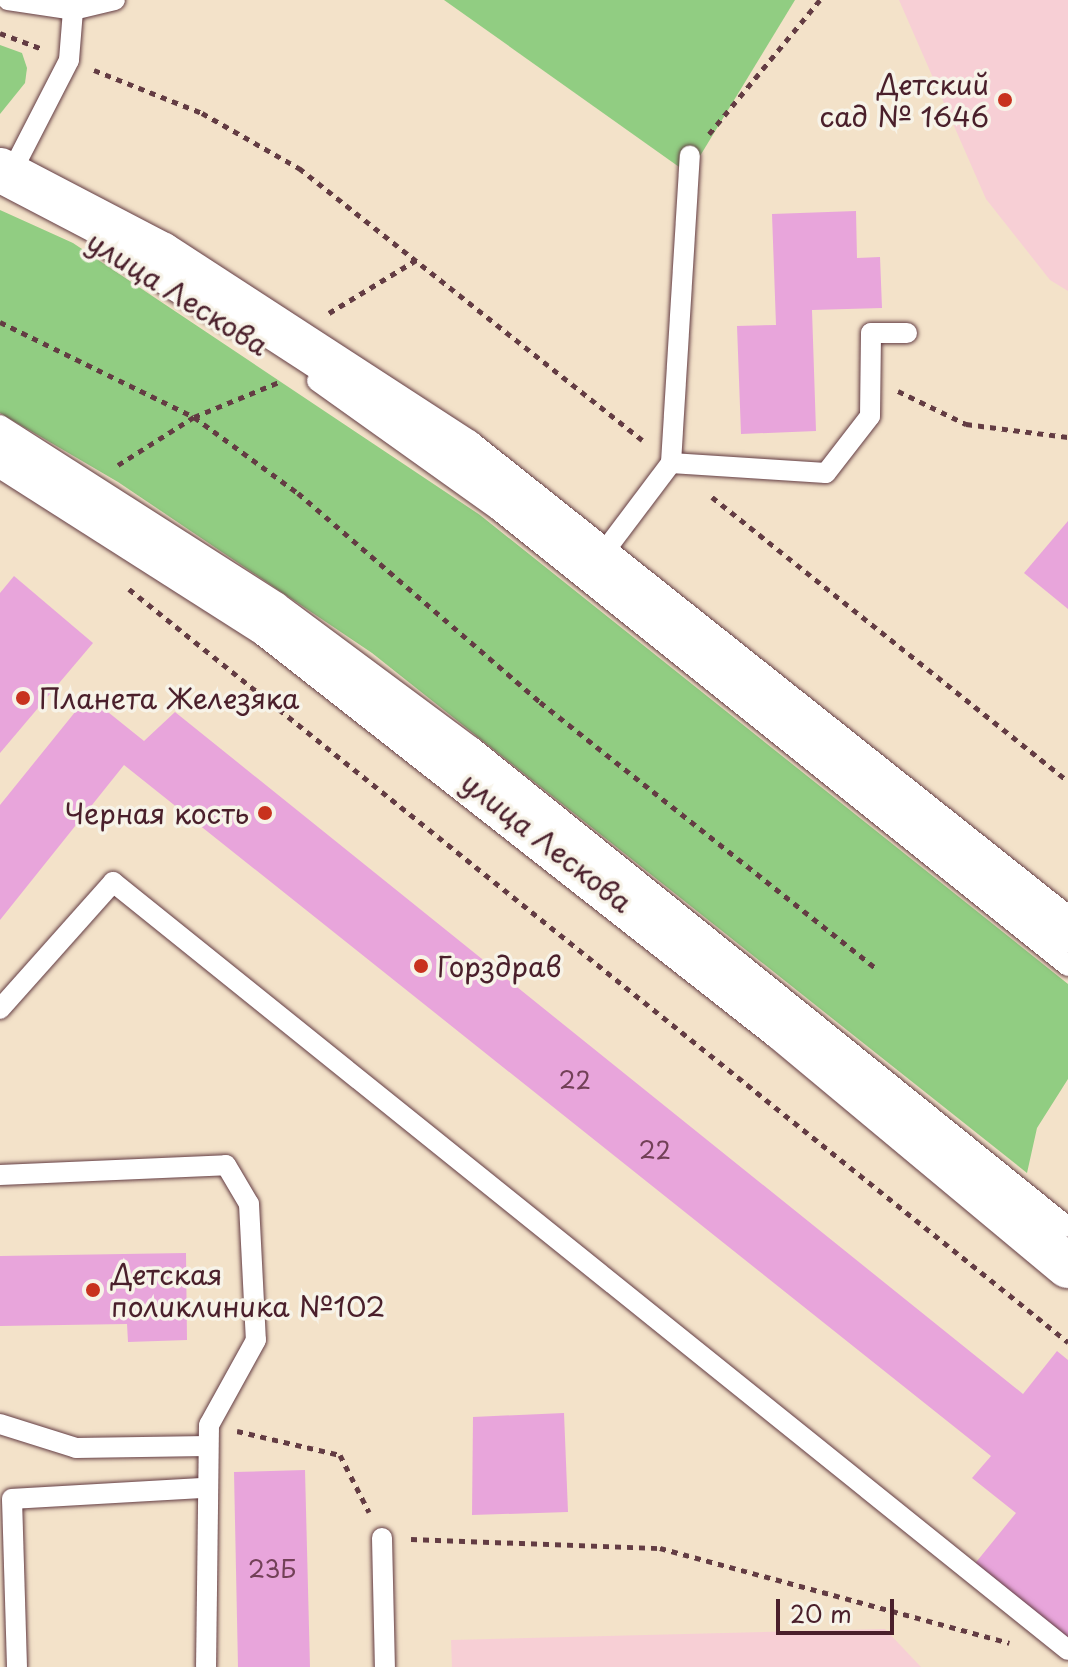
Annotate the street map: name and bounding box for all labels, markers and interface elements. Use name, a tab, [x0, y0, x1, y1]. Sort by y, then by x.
place label: Детский сад № 1646	[819, 67, 989, 133]
marker: Детский сад № 1646	[996, 91, 1014, 109]
street label: улица Лескова	[81, 223, 275, 363]
place label: Планета Железяка	[39, 681, 299, 715]
marker: Планета Железяка	[14, 689, 32, 707]
street label: улица Лескова	[454, 764, 640, 920]
place label: Черная кость	[64, 796, 249, 830]
marker: Черная кость	[256, 804, 274, 822]
place label: Горздрав	[437, 949, 562, 983]
marker: Горздрав	[412, 957, 430, 975]
house number: 22	[559, 1066, 591, 1094]
house number: 22	[639, 1136, 671, 1164]
place label: Детская поликлиника №102	[111, 1257, 386, 1323]
marker: Детская поликлиника №102	[82, 1279, 104, 1301]
house number: 23Б	[248, 1555, 296, 1583]
scale bar	[780, 1583, 898, 1633]
text: 20 m	[790, 1595, 852, 1631]

